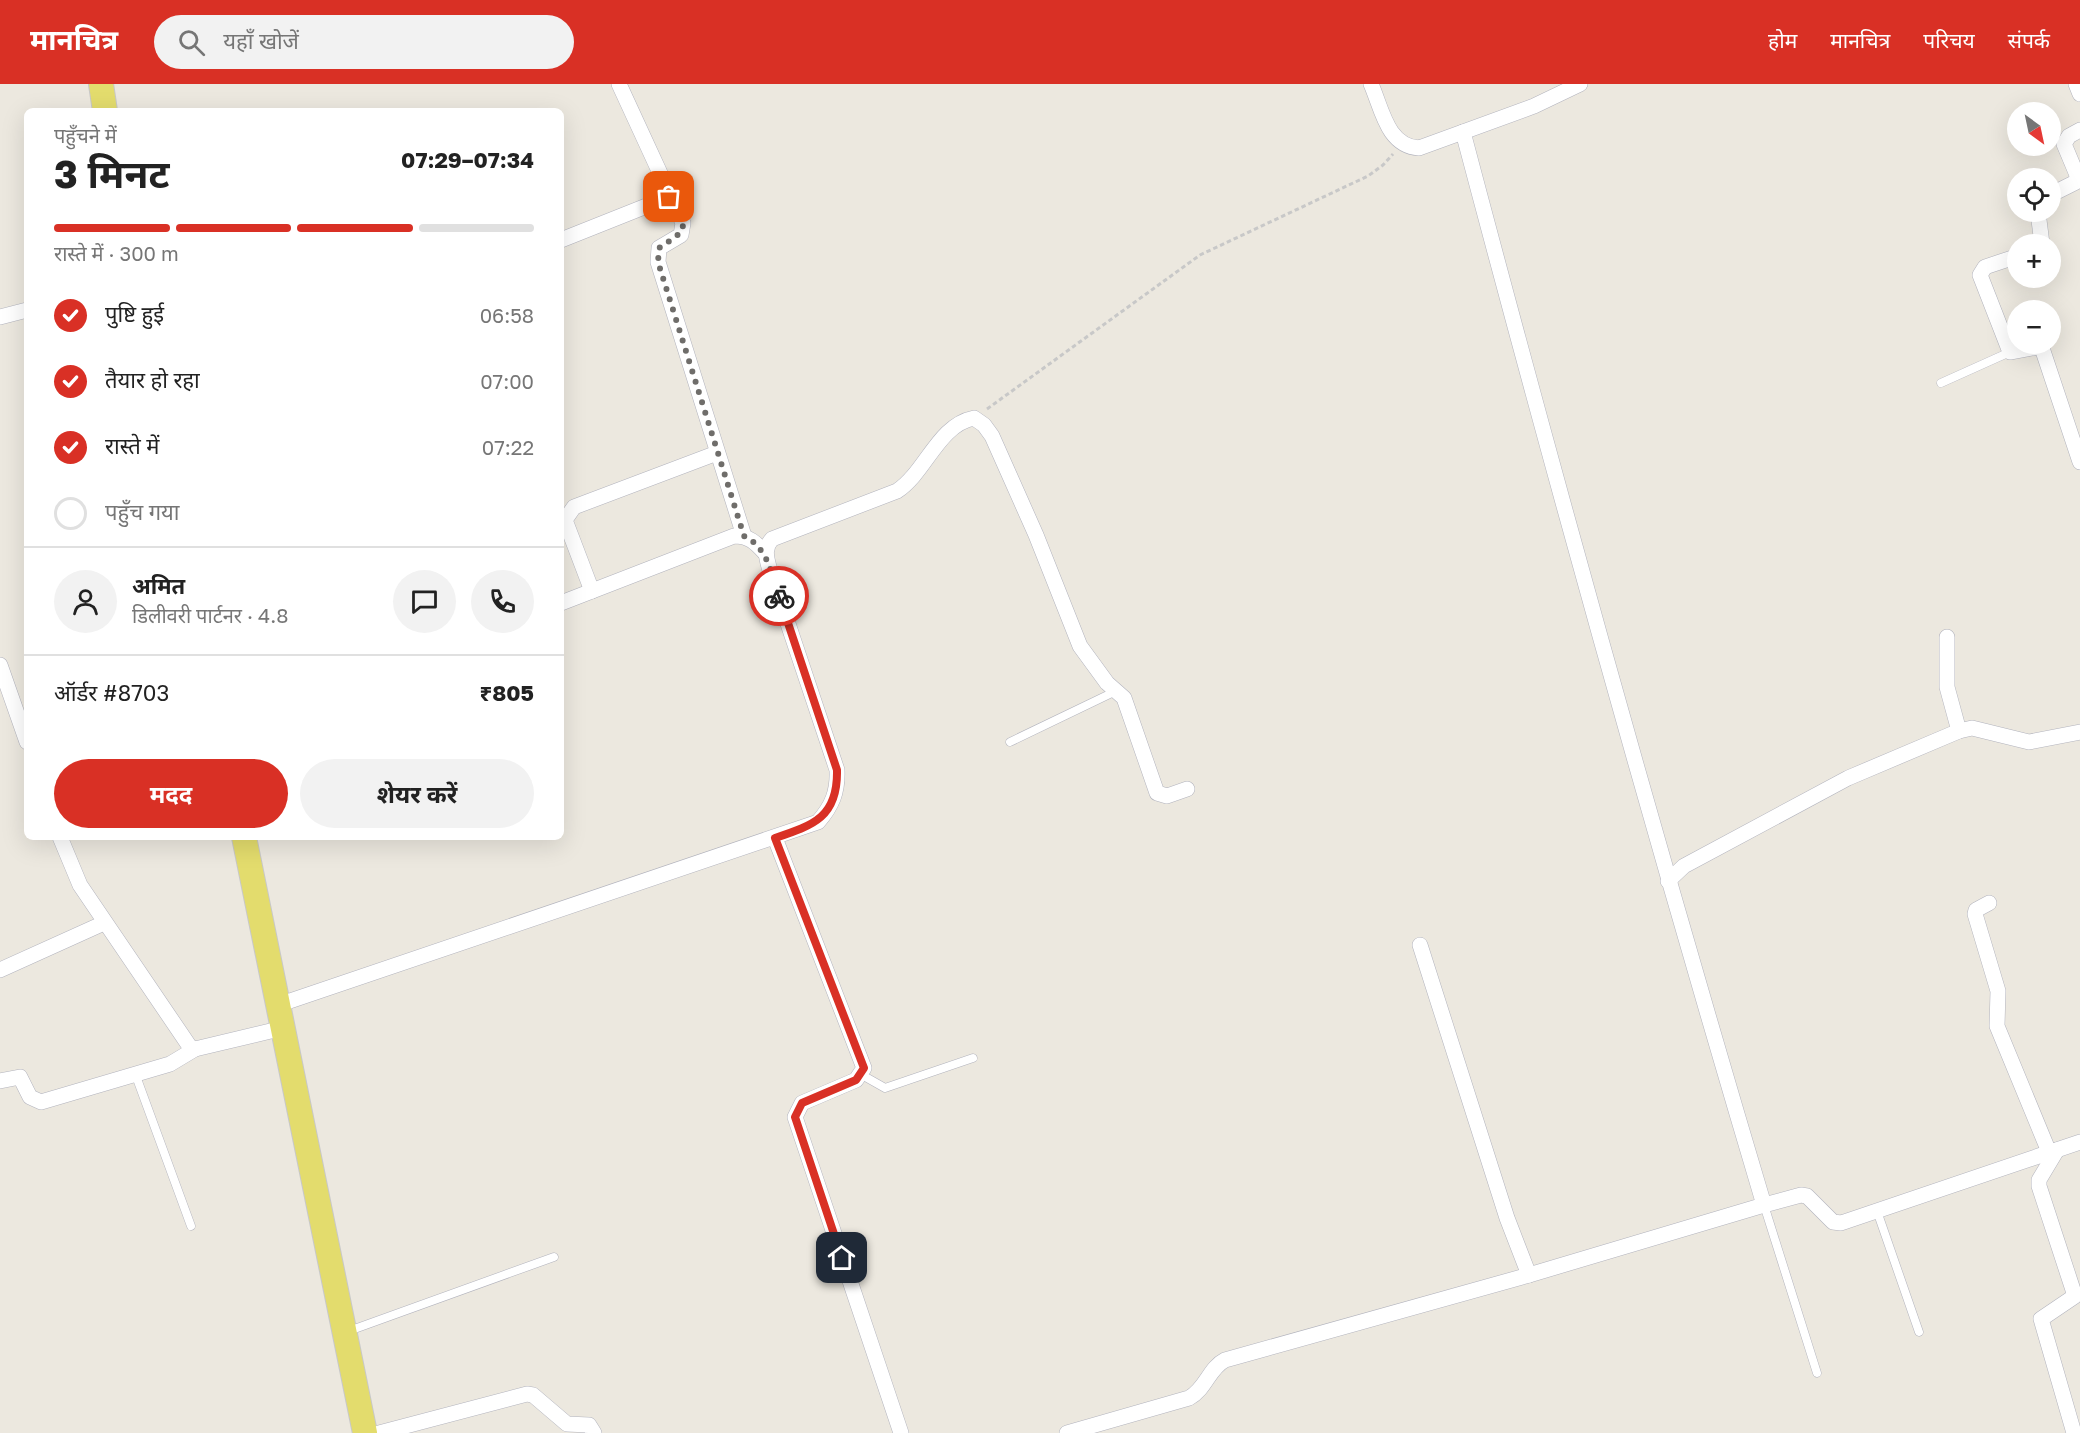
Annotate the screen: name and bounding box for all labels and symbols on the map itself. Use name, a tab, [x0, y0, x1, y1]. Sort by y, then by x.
north arrow	[2007, 102, 2061, 156]
pin	[643, 171, 694, 222]
courier	[749, 566, 809, 626]
pin	[816, 1232, 867, 1283]

